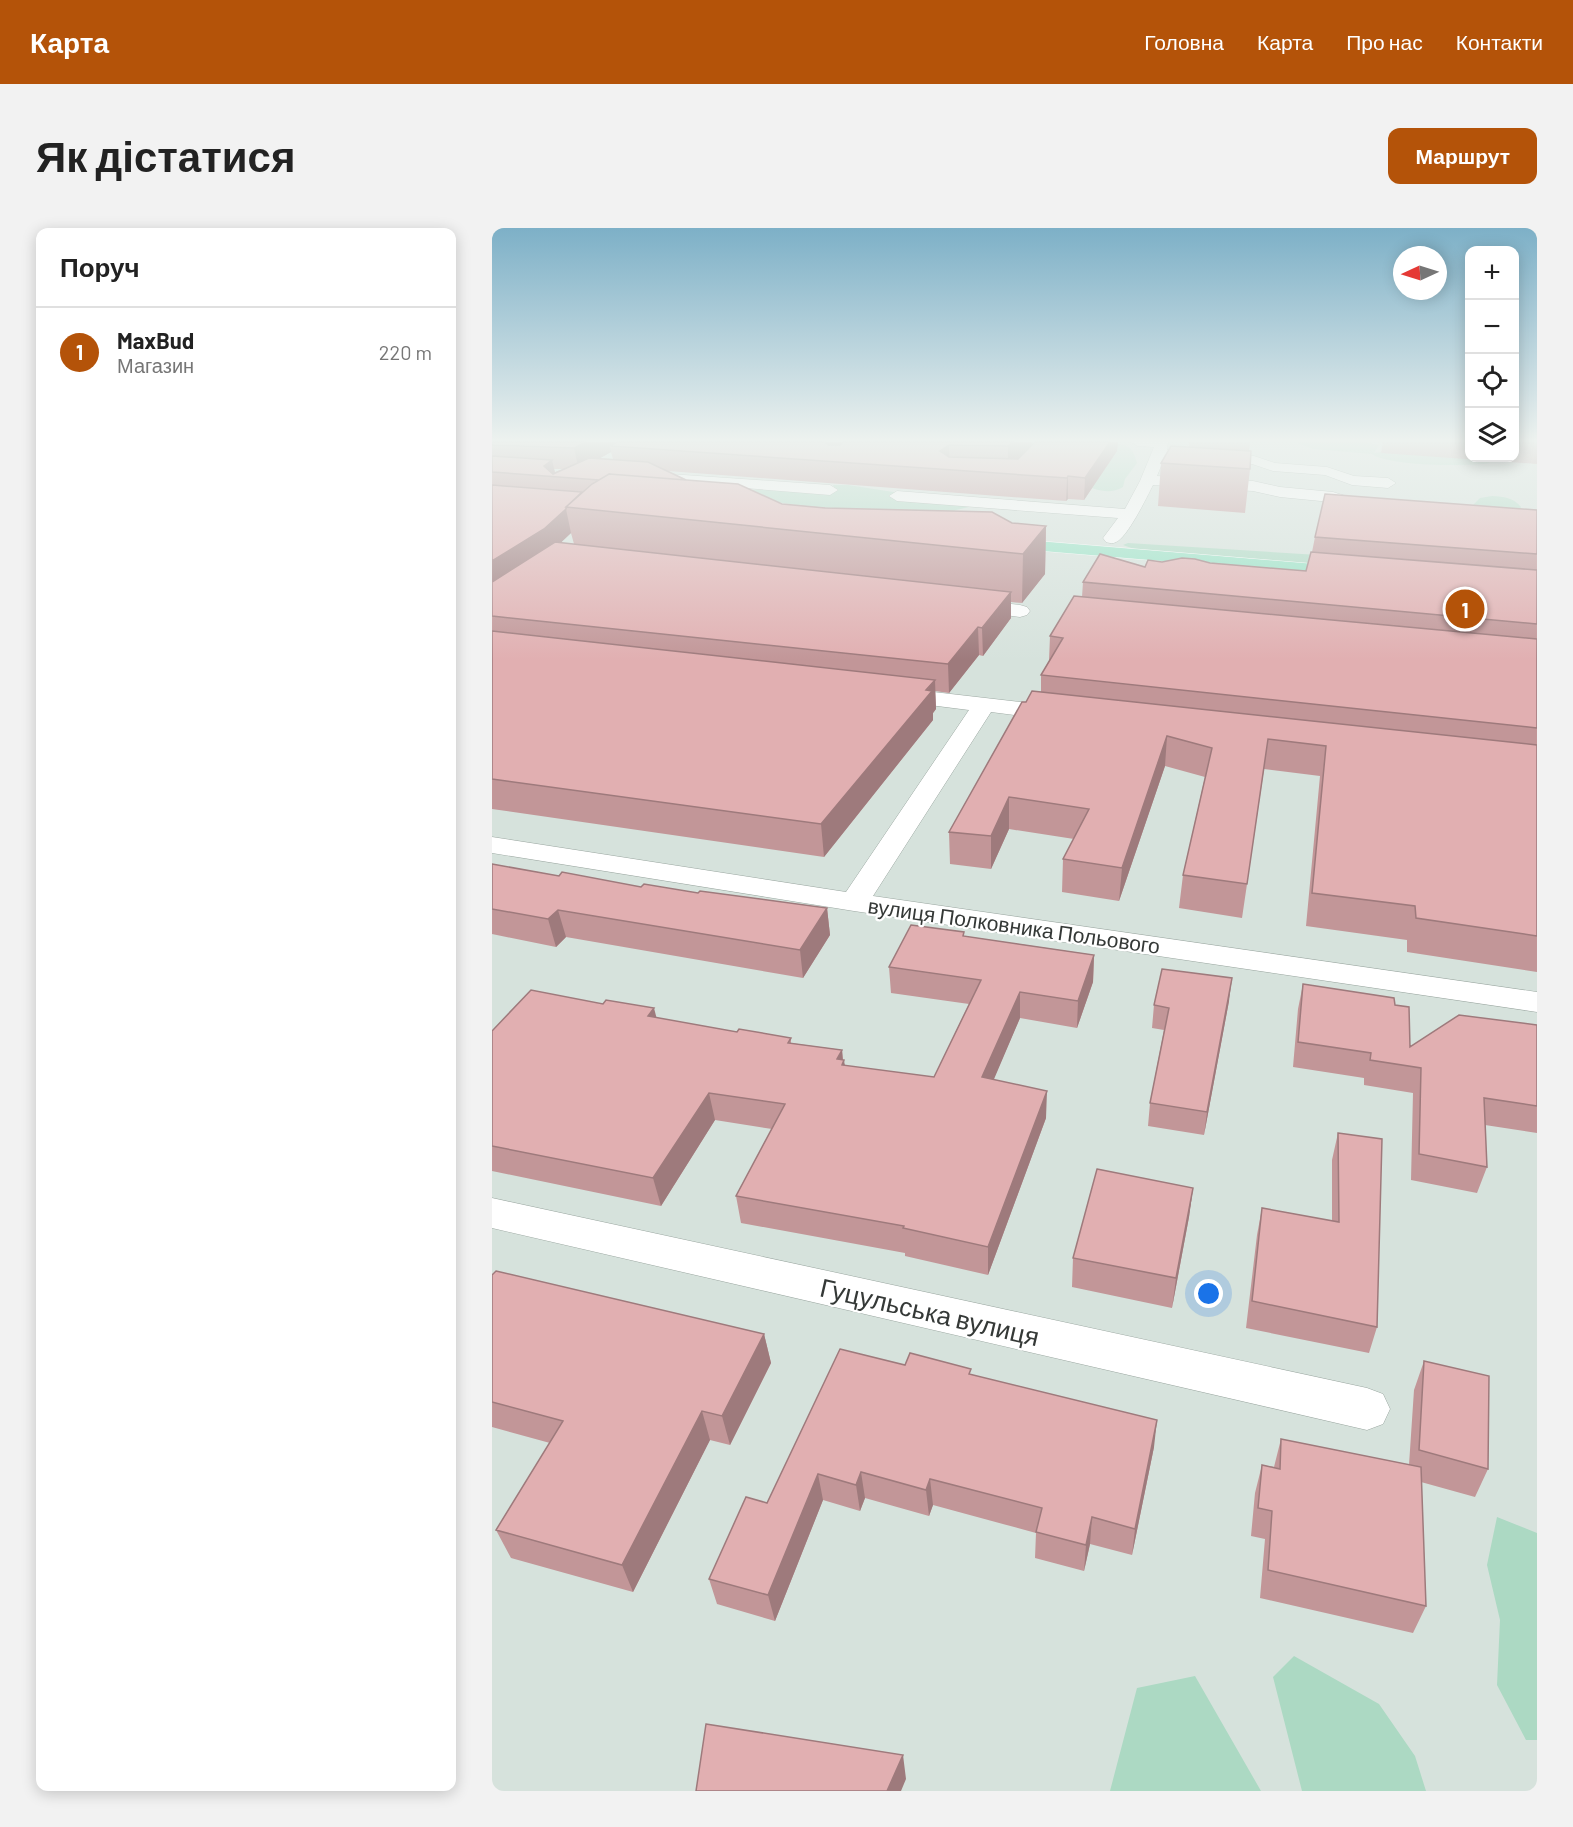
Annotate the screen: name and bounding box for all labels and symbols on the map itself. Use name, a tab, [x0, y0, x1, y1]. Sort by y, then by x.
north arrow	[1393, 246, 1447, 300]
pin: 1	[1446, 586, 1484, 632]
street label: вулиця Полковника Польового	[866, 892, 1162, 958]
street label: Гуцульська вулиця	[817, 1271, 1043, 1351]
your location	[1194, 1279, 1223, 1308]

